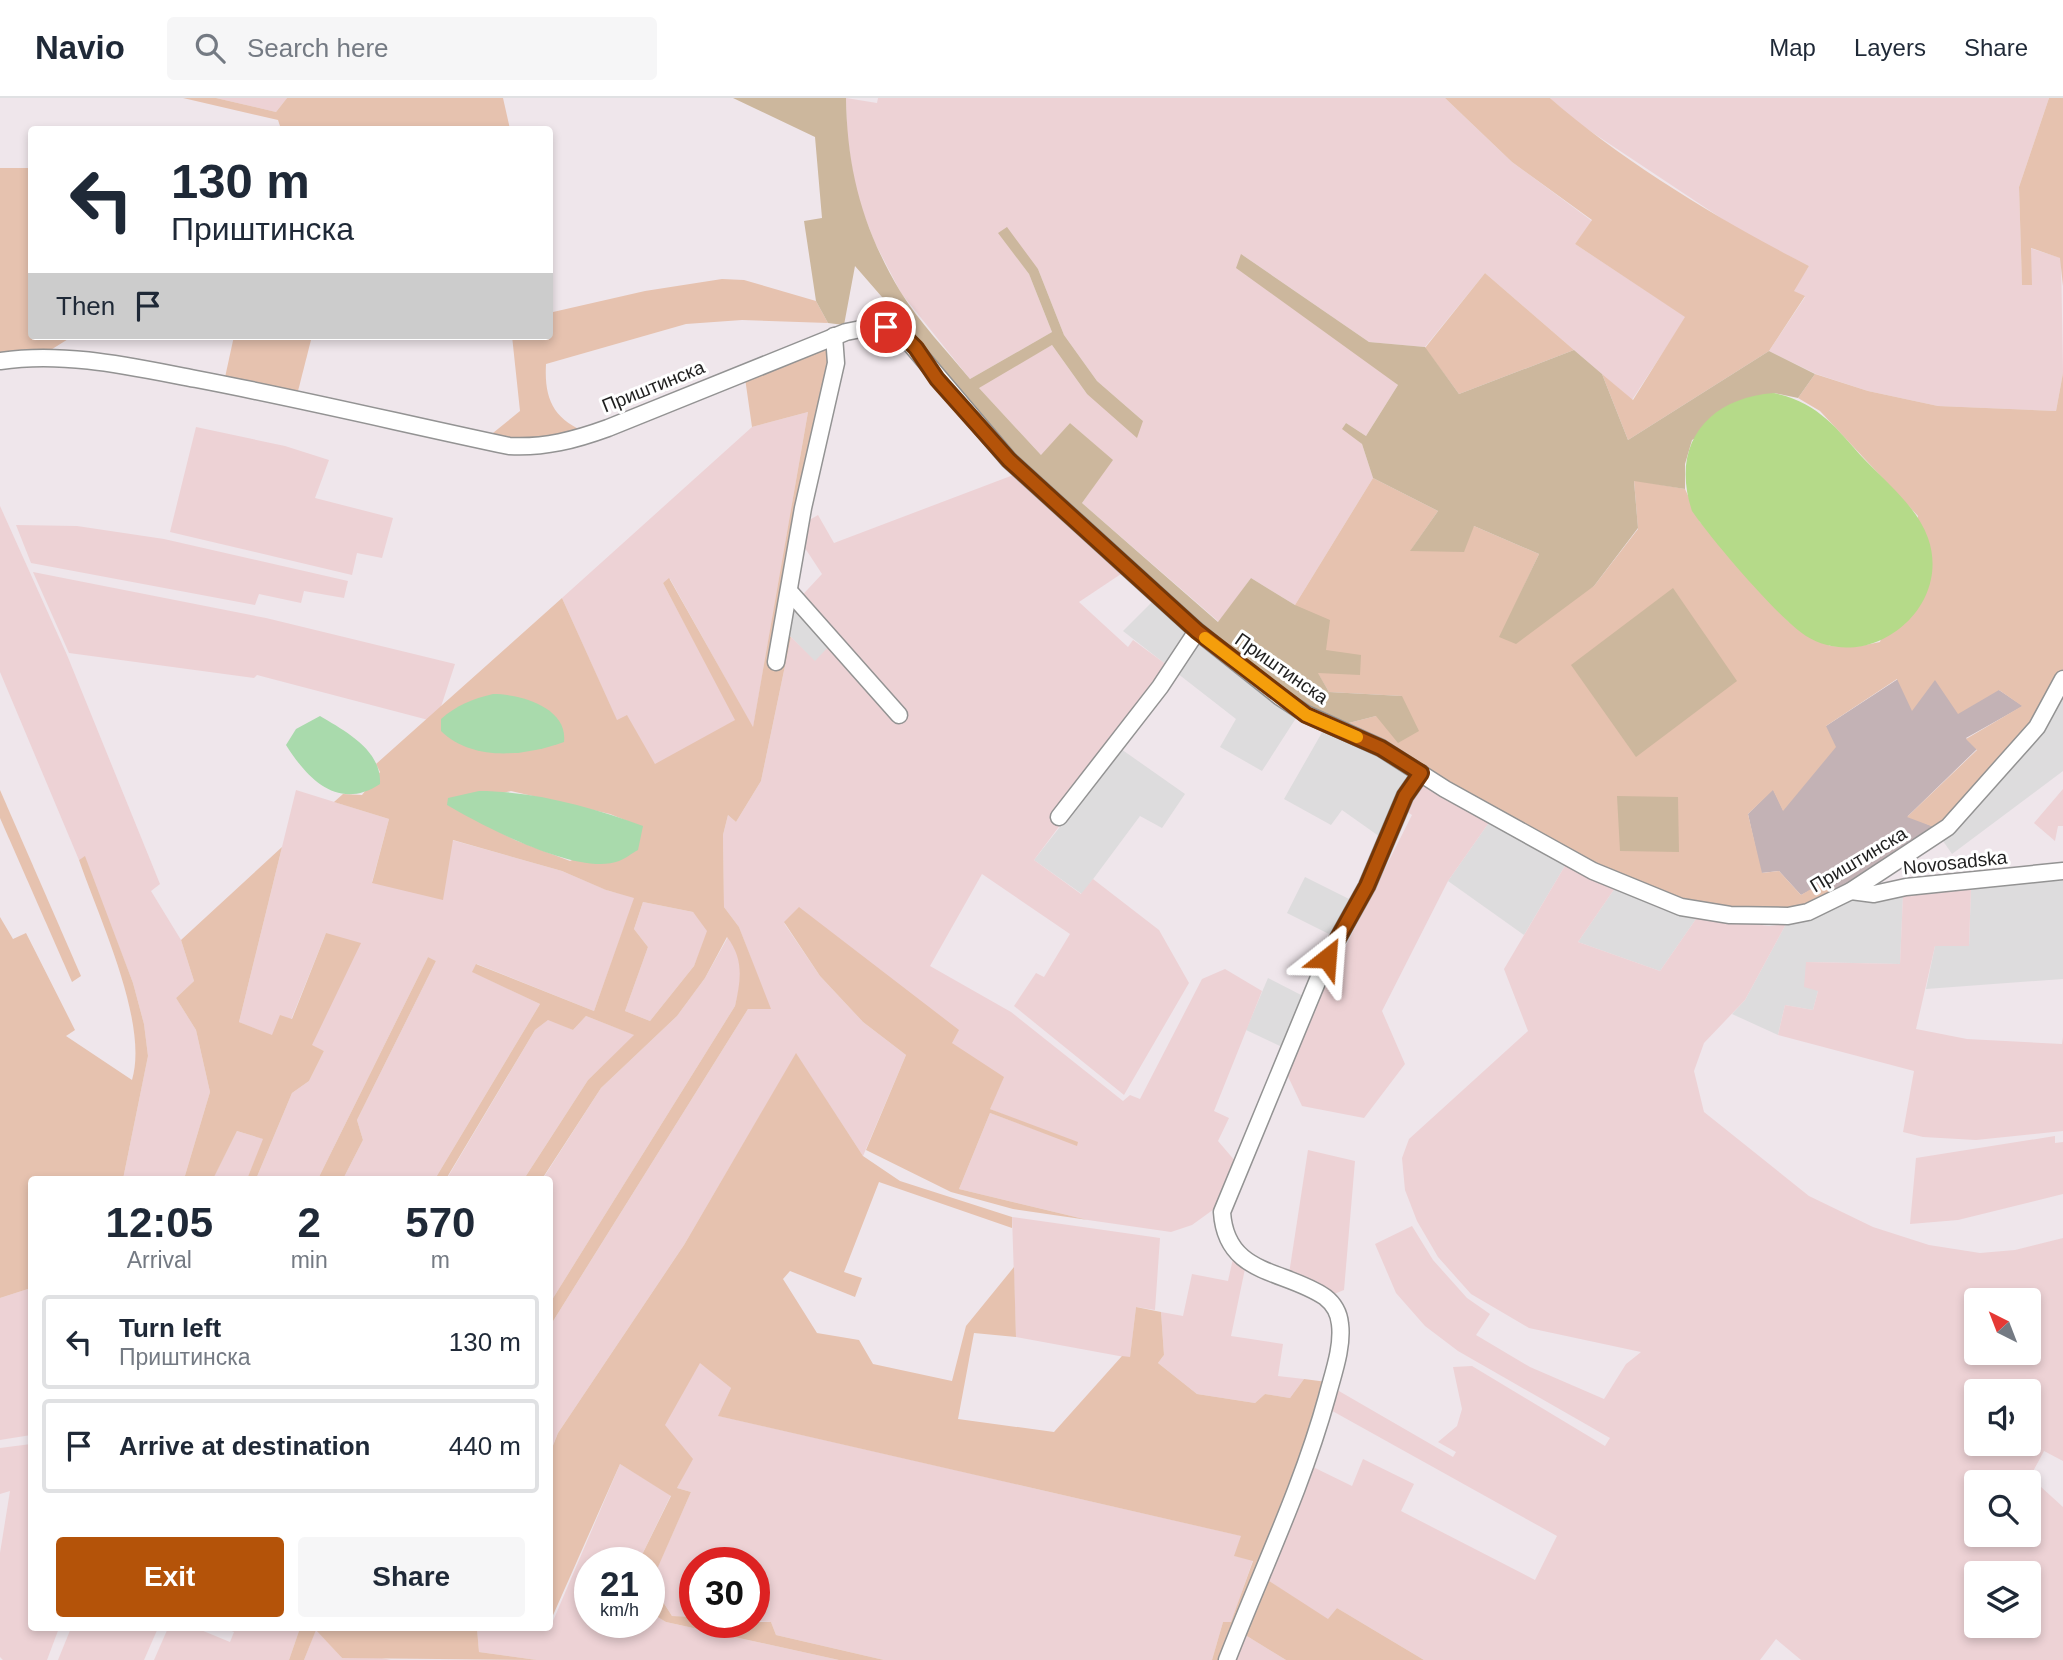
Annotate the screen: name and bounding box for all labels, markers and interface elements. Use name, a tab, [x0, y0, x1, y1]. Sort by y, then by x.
search box	[167, 17, 657, 80]
text: Navio	[35, 29, 125, 66]
icon: search	[191, 29, 229, 67]
text: Search here	[247, 33, 389, 63]
text: Map	[1769, 34, 1816, 61]
text: Layers	[1854, 34, 1926, 61]
text: Share	[1964, 34, 2028, 61]
icon: left	[56, 154, 147, 245]
text: 130 m	[171, 154, 310, 208]
text: Приштинска	[171, 211, 354, 247]
icon: arrive	[129, 287, 167, 325]
text: Then	[56, 291, 115, 321]
pin	[856, 297, 916, 357]
icon: arrive	[867, 308, 905, 346]
street label: Приштинска	[599, 356, 708, 417]
street label: Приштинска	[1231, 629, 1333, 708]
street label: Приштинска	[1806, 822, 1911, 896]
street label: Novosadska	[1902, 847, 2009, 878]
position arrow	[1290, 921, 1364, 995]
text: 12:05	[106, 1199, 213, 1246]
text: 2	[297, 1199, 321, 1246]
text: 570	[405, 1199, 475, 1246]
text: Arrival	[127, 1247, 192, 1273]
text: min	[291, 1247, 328, 1273]
text: m	[431, 1247, 450, 1273]
north arrow	[1964, 1288, 2040, 1365]
map controls	[1964, 1288, 2041, 1638]
text: Turn left	[119, 1313, 221, 1343]
icon: left	[60, 1323, 98, 1361]
text: 130 m	[449, 1327, 521, 1357]
text: Приштинска	[119, 1344, 251, 1370]
button: sound	[1964, 1379, 2041, 1456]
icon: arrive	[60, 1427, 98, 1465]
text: Arrive at destination	[119, 1431, 370, 1461]
text: 440 m	[449, 1431, 521, 1461]
button: search	[1964, 1470, 2041, 1547]
button: Exit	[56, 1537, 284, 1617]
button: Share	[298, 1537, 525, 1617]
speed limit sign: 30	[679, 1547, 770, 1638]
button: layers	[1964, 1561, 2041, 1638]
text: 21	[600, 1564, 639, 1603]
text: km/h	[600, 1600, 639, 1620]

